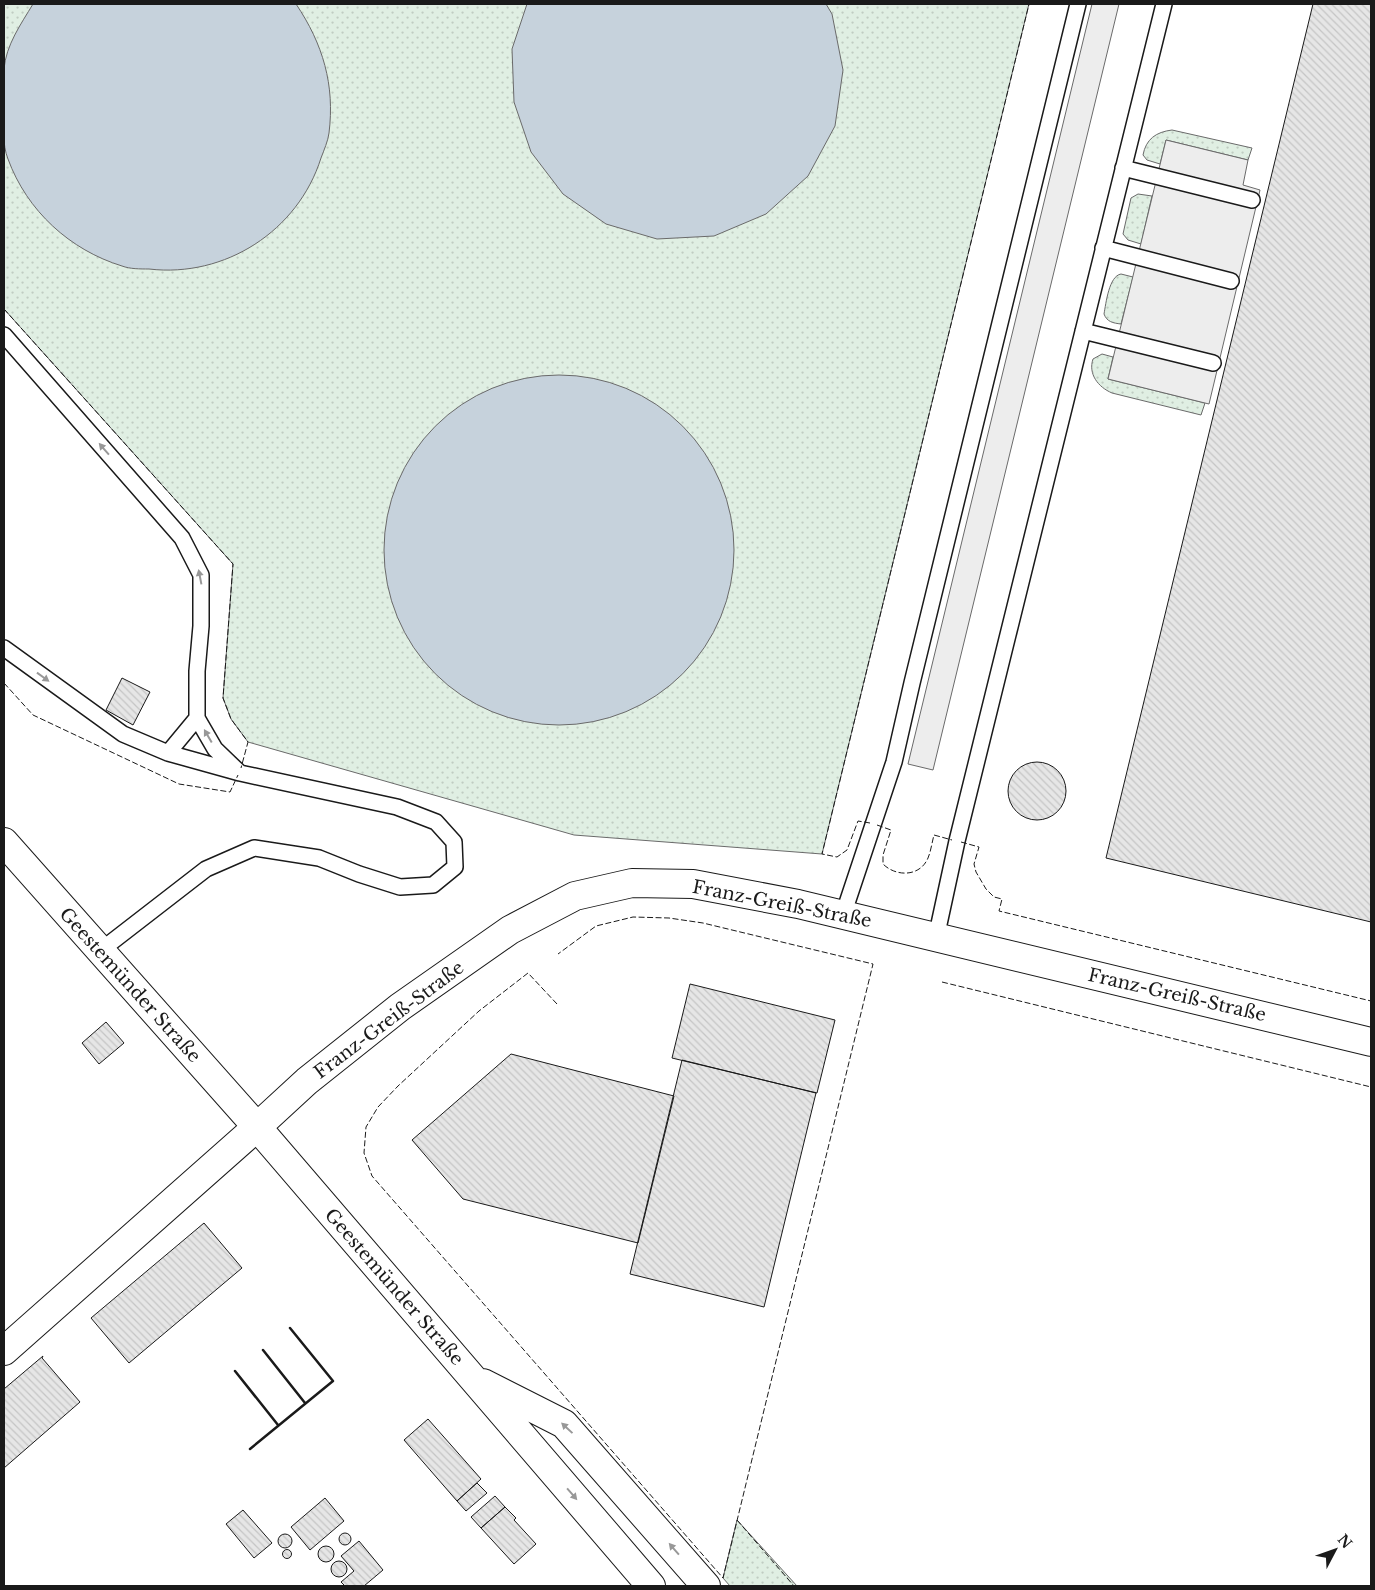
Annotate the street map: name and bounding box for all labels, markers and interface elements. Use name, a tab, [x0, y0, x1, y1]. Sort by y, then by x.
one-way arrow	[98, 442, 109, 455]
one-way arrow	[195, 569, 203, 585]
one-way arrow	[37, 672, 50, 682]
one-way arrow	[203, 730, 212, 743]
street label: Franz-Greiß-Straße	[691, 876, 873, 932]
street label: Geestemünder Straße	[55, 903, 205, 1067]
street label: Franz-Greiß-Straße	[310, 956, 468, 1084]
street label: Franz-Greiß-Straße	[1086, 964, 1268, 1026]
street label: Geestemünder Straße	[320, 1204, 468, 1370]
one-way arrow	[561, 1422, 573, 1434]
one-way arrow	[566, 1488, 577, 1501]
north arrow	[1310, 1525, 1360, 1575]
text: N	[1334, 1531, 1356, 1552]
one-way arrow	[668, 1544, 680, 1556]

